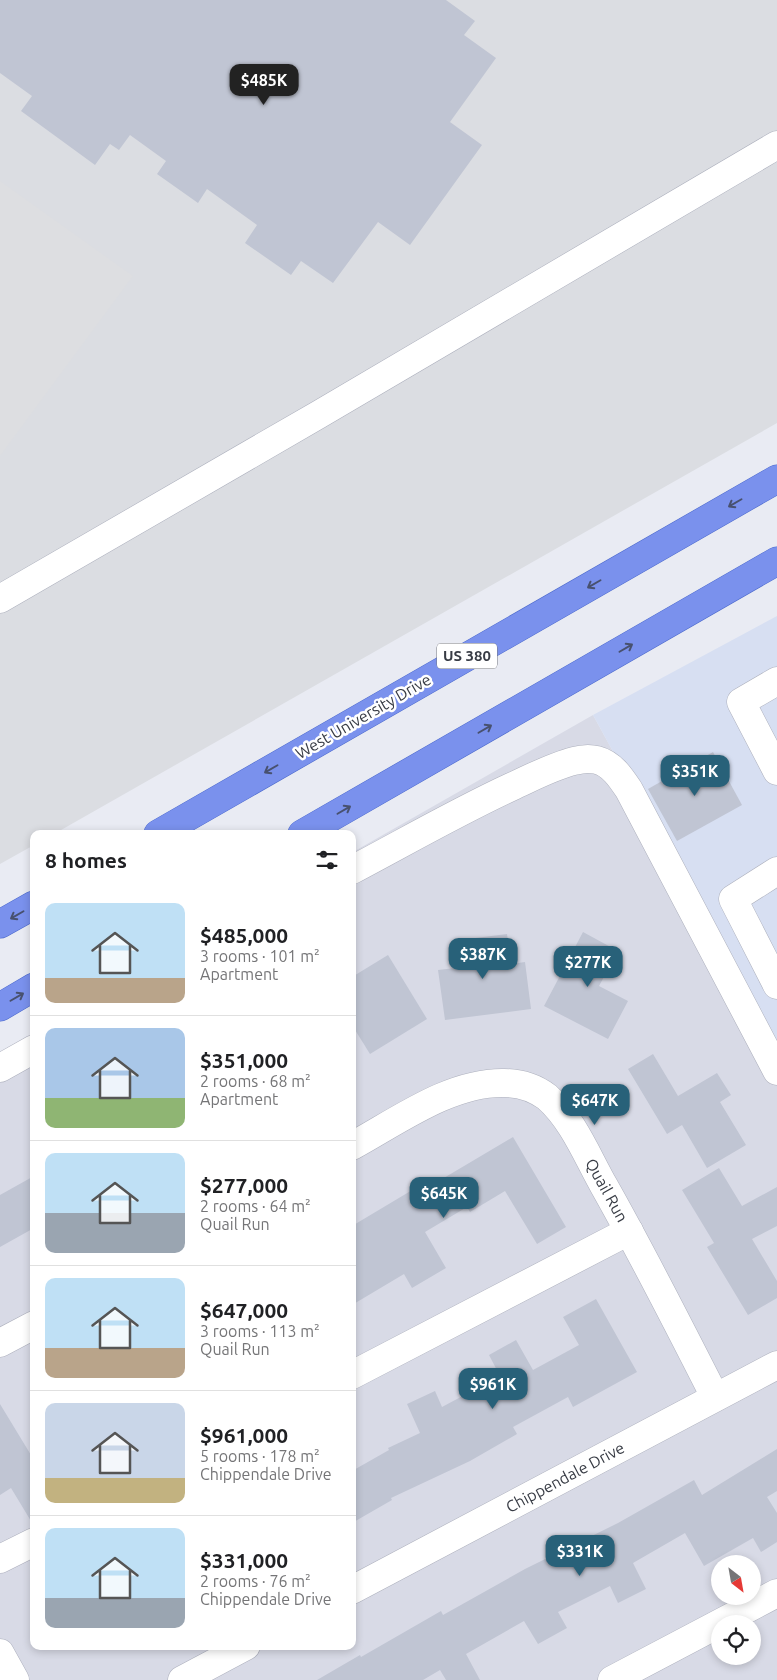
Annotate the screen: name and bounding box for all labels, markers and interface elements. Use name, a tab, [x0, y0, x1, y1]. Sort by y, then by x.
pin: $485K	[229, 64, 299, 106]
text: $485K	[241, 71, 287, 89]
one-way arrow	[727, 498, 742, 508]
one-way arrow	[587, 579, 601, 589]
one-way arrow	[618, 643, 633, 653]
road number: US 380	[437, 644, 497, 668]
street label: West University Drive	[292, 670, 434, 762]
one-way arrow	[477, 723, 491, 733]
pin: $351K	[660, 754, 730, 797]
text: $351K	[672, 762, 718, 780]
one-way arrow	[263, 764, 278, 774]
one-way arrow	[336, 804, 350, 814]
icon: filters	[313, 846, 341, 874]
text: 8 homes	[45, 848, 127, 872]
one-way arrow	[10, 910, 24, 920]
icon: home	[85, 923, 145, 983]
text: $485,000	[200, 923, 288, 947]
pin: $387K	[448, 938, 518, 980]
text: $387K	[460, 945, 506, 963]
pin: $277K	[553, 946, 623, 988]
text: 3 rooms · 101 m²	[200, 947, 320, 965]
text: $277K	[565, 953, 611, 971]
text: Apartment	[200, 965, 278, 983]
one-way arrow	[9, 992, 24, 1002]
icon: home	[85, 1048, 145, 1108]
text: $351,000	[200, 1048, 288, 1072]
text: 2 rooms · 68 m²	[200, 1072, 311, 1090]
pin: $647K	[560, 1084, 630, 1126]
text: Apartment	[200, 1090, 278, 1108]
text: $647K	[572, 1091, 618, 1109]
street label: Quail Run	[582, 1155, 632, 1225]
icon: home	[85, 1173, 145, 1233]
text: $277,000	[200, 1173, 288, 1197]
pin: $645K	[409, 1176, 479, 1219]
text: $645K	[421, 1184, 467, 1202]
text: 2 rooms · 64 m²	[200, 1197, 311, 1215]
text: Quail Run	[200, 1215, 270, 1233]
icon: home	[85, 1298, 145, 1358]
text: $647,000	[200, 1298, 288, 1322]
text: 3 rooms · 113 m²	[200, 1322, 320, 1340]
text: Quail Run	[200, 1340, 270, 1358]
pin: $961K	[458, 1368, 528, 1410]
text: $961K	[470, 1375, 516, 1393]
icon: home	[85, 1423, 145, 1483]
text: $961,000	[200, 1423, 288, 1447]
street label: Chippendale Drive	[503, 1438, 627, 1516]
text: 5 rooms · 178 m²	[200, 1447, 320, 1465]
text: Chippendale Drive	[200, 1465, 332, 1483]
pin: $331K	[545, 1534, 615, 1577]
text: $331K	[557, 1542, 603, 1560]
icon: home	[85, 1548, 145, 1608]
text: $331,000	[200, 1548, 288, 1572]
north arrow	[711, 1555, 761, 1605]
map controls	[711, 1555, 761, 1665]
text: 2 rooms · 76 m²	[200, 1572, 311, 1590]
text: Chippendale Drive	[200, 1590, 332, 1608]
button: locate	[711, 1615, 761, 1665]

